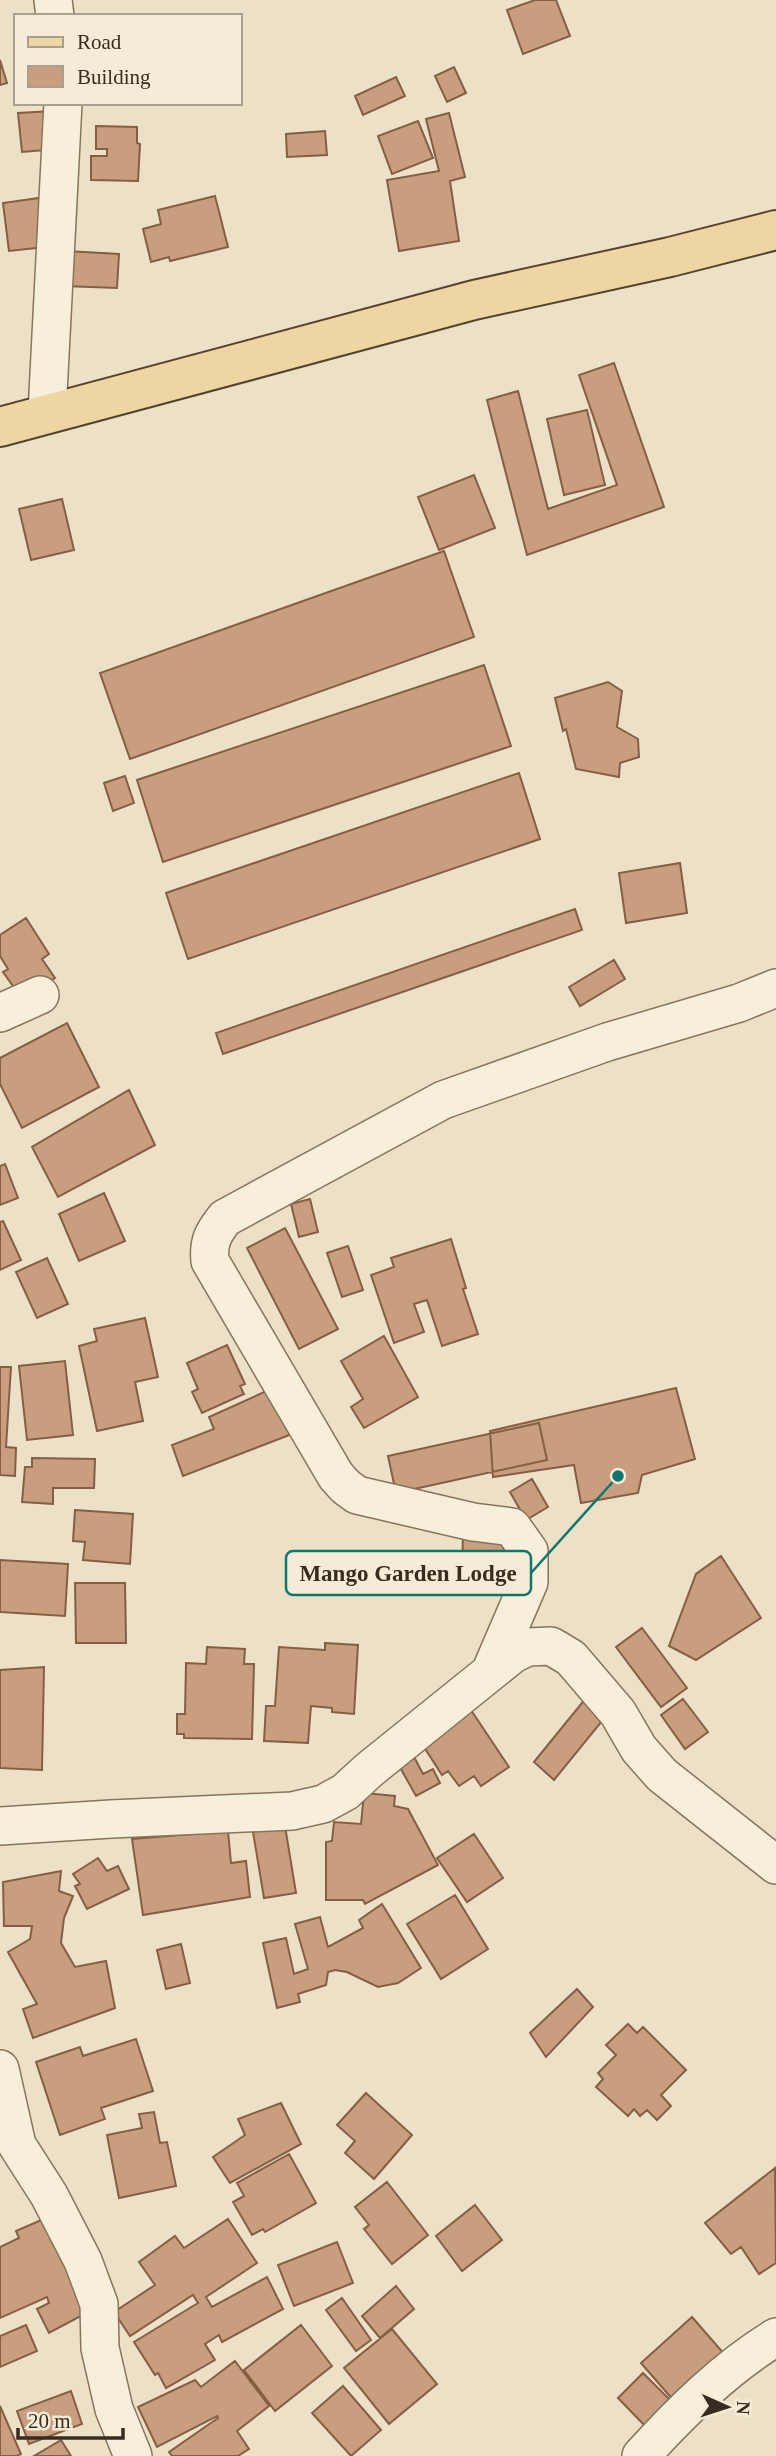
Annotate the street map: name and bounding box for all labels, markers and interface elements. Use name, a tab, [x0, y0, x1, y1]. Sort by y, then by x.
legend	[14, 14, 242, 105]
text: Road	[77, 30, 122, 54]
text: Building	[77, 65, 151, 89]
callout: Mango Garden Lodge	[286, 1551, 531, 1595]
text: Mango Garden Lodge	[299, 1561, 517, 1586]
north arrow	[692, 2372, 762, 2442]
scale bar	[18, 2396, 122, 2440]
text: N	[733, 2400, 754, 2416]
text: 20 m	[28, 2409, 71, 2433]

